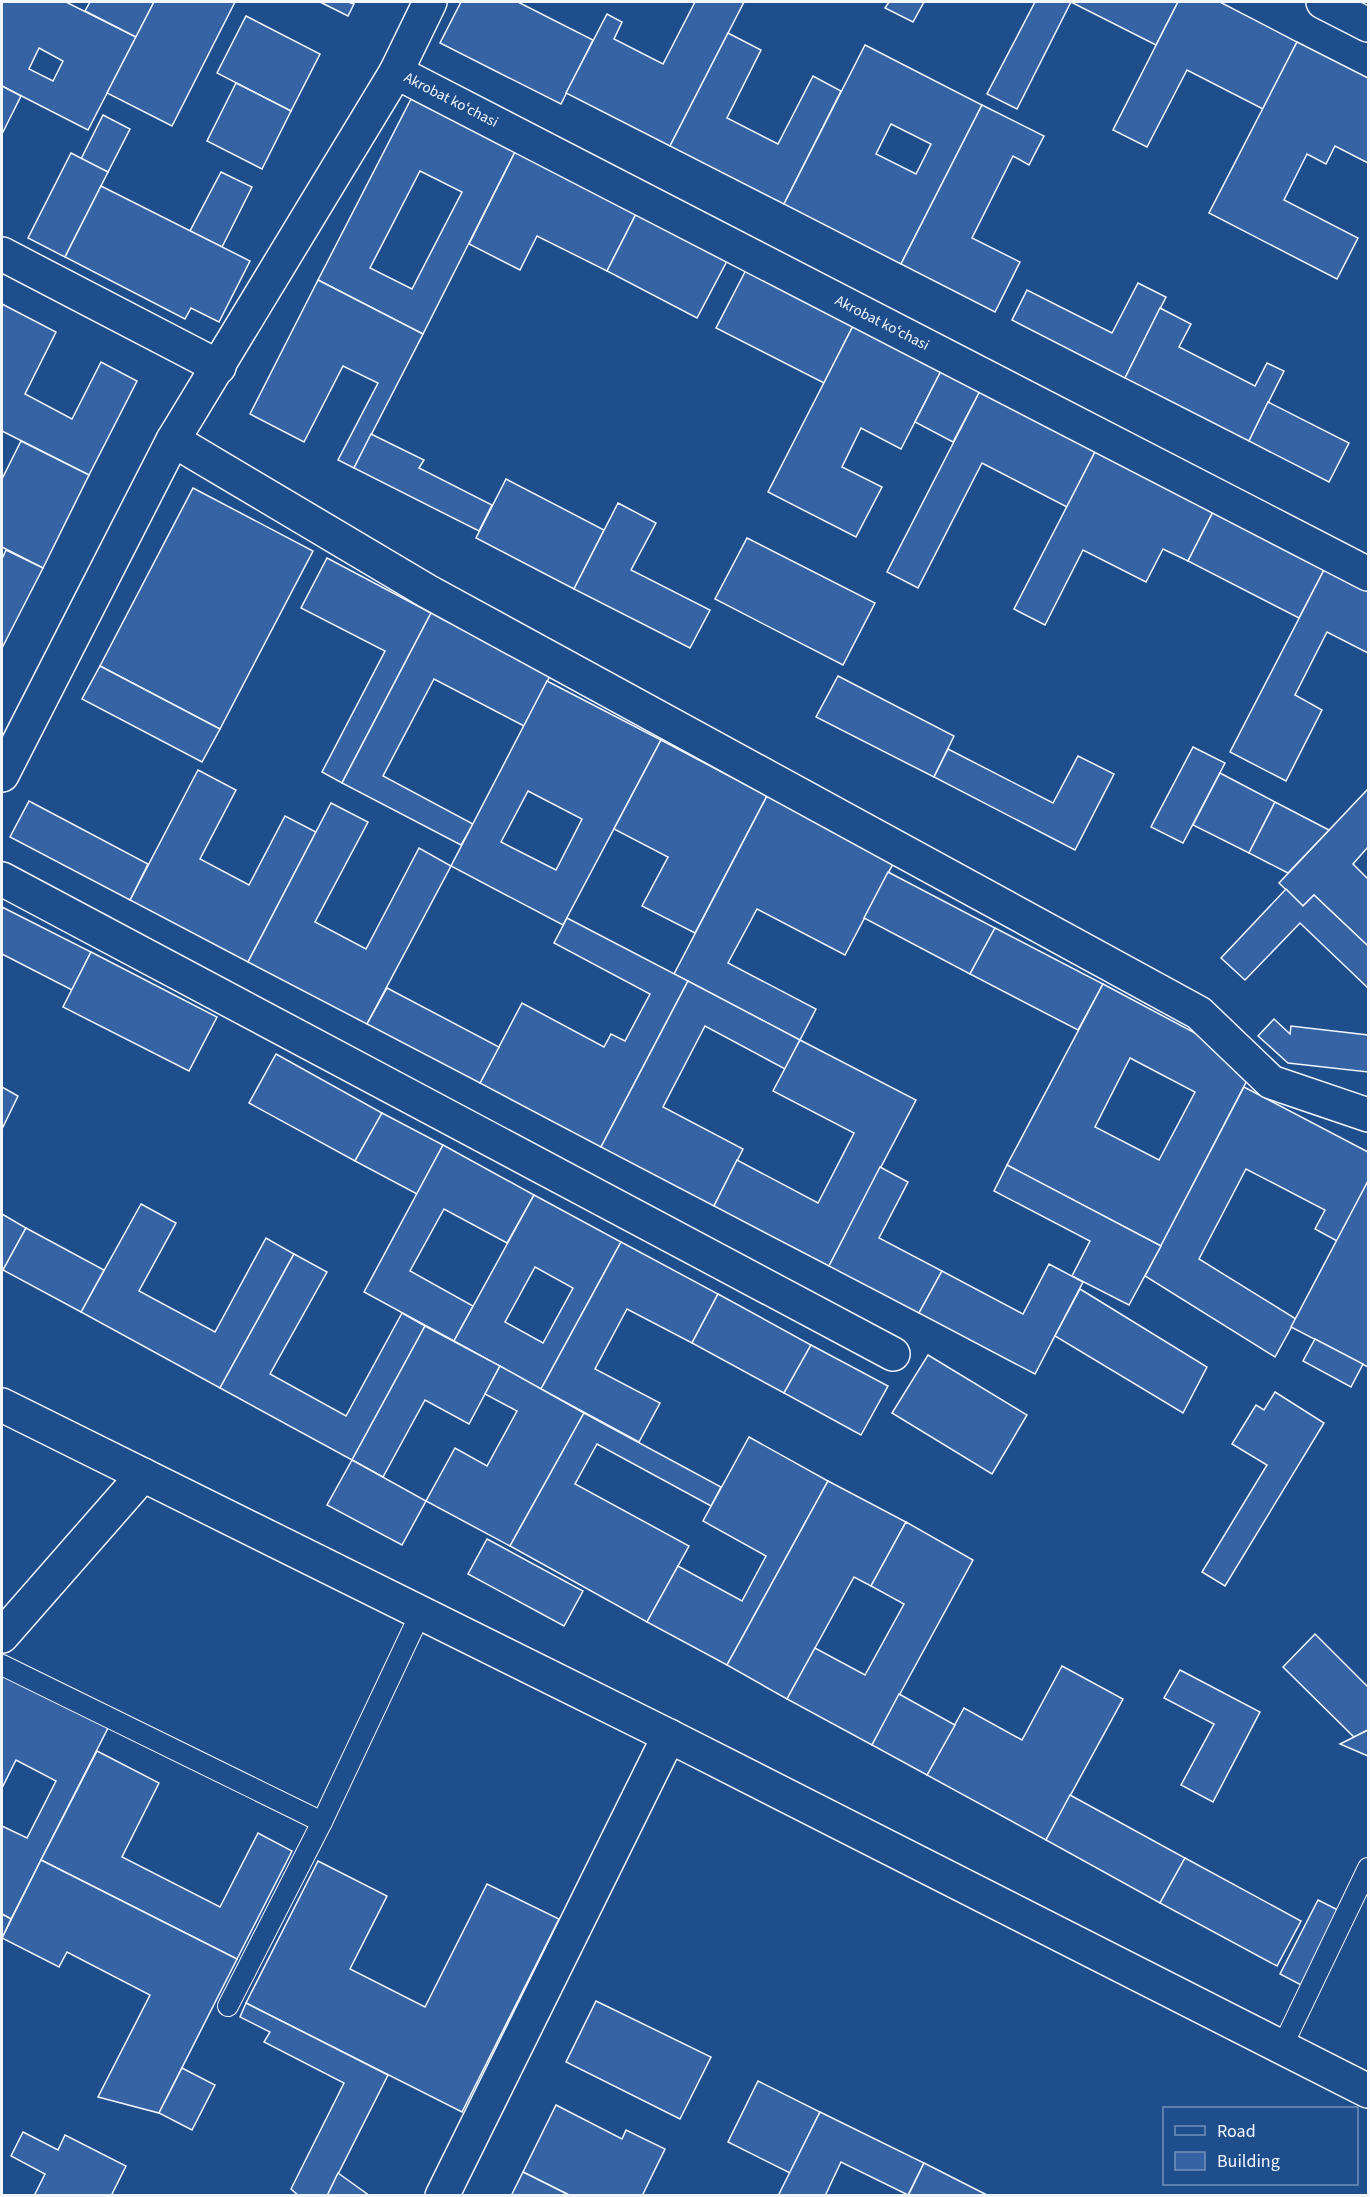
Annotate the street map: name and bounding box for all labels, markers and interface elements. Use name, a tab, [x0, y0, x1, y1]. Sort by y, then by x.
street label: Akrobat koʻchasi	[400, 67, 502, 133]
street label: Akrobat koʻchasi	[831, 290, 933, 356]
legend	[1163, 2107, 1358, 2185]
text: Road	[1217, 2119, 1256, 2144]
text: Building	[1217, 2149, 1280, 2174]

